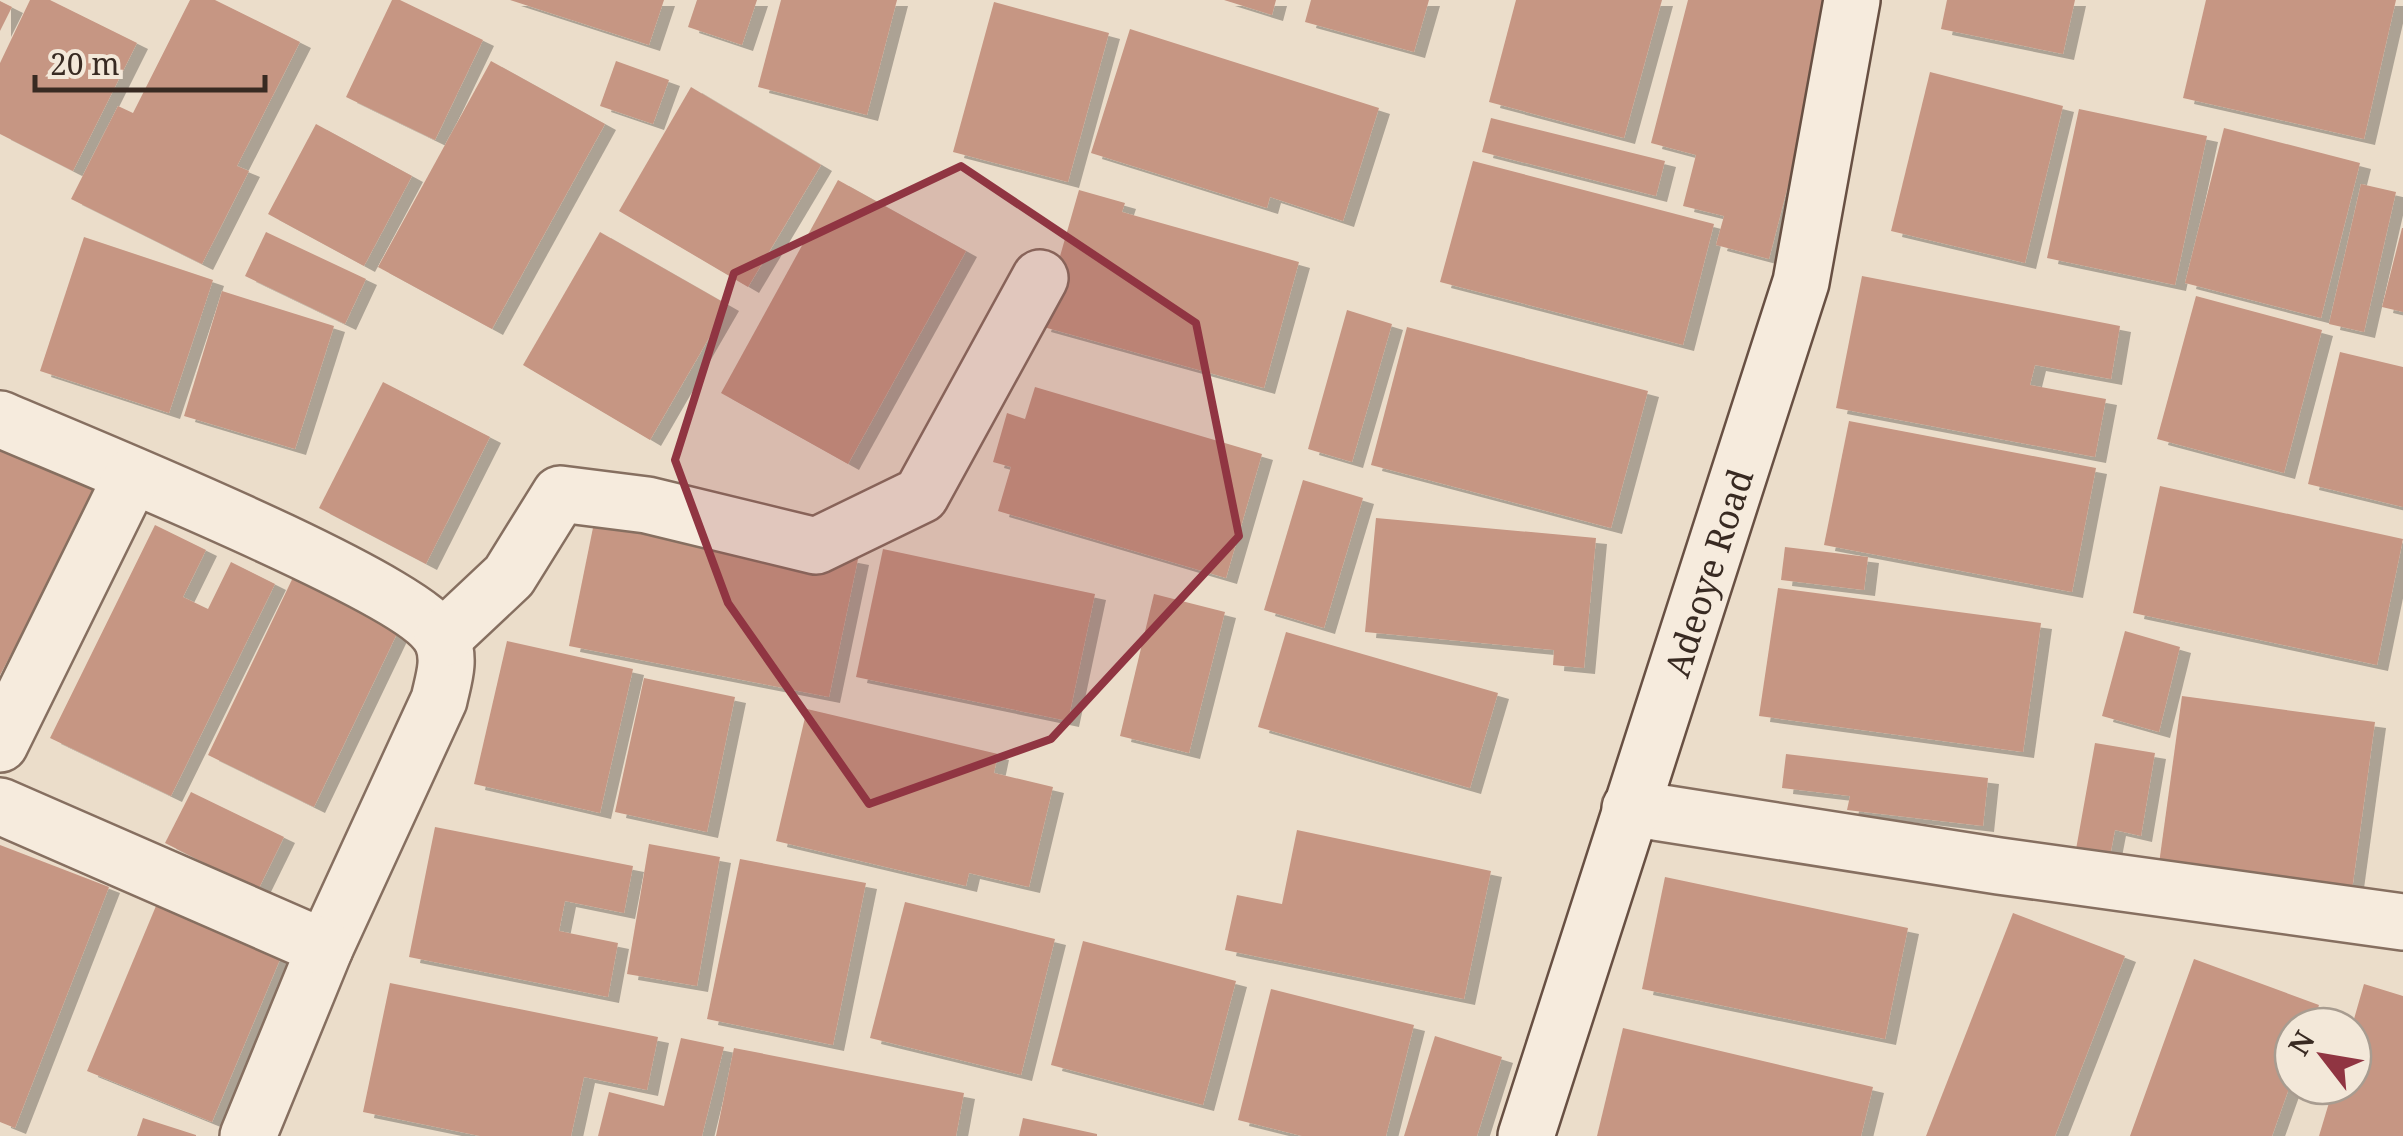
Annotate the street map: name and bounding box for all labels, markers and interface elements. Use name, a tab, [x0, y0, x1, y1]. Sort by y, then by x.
scale bar	[35, 30, 265, 92]
text: 20 m	[50, 43, 120, 84]
street label: Adeoye Road	[1652, 463, 1763, 682]
north arrow	[2273, 1006, 2373, 1106]
text: N	[2279, 1023, 2323, 1062]

